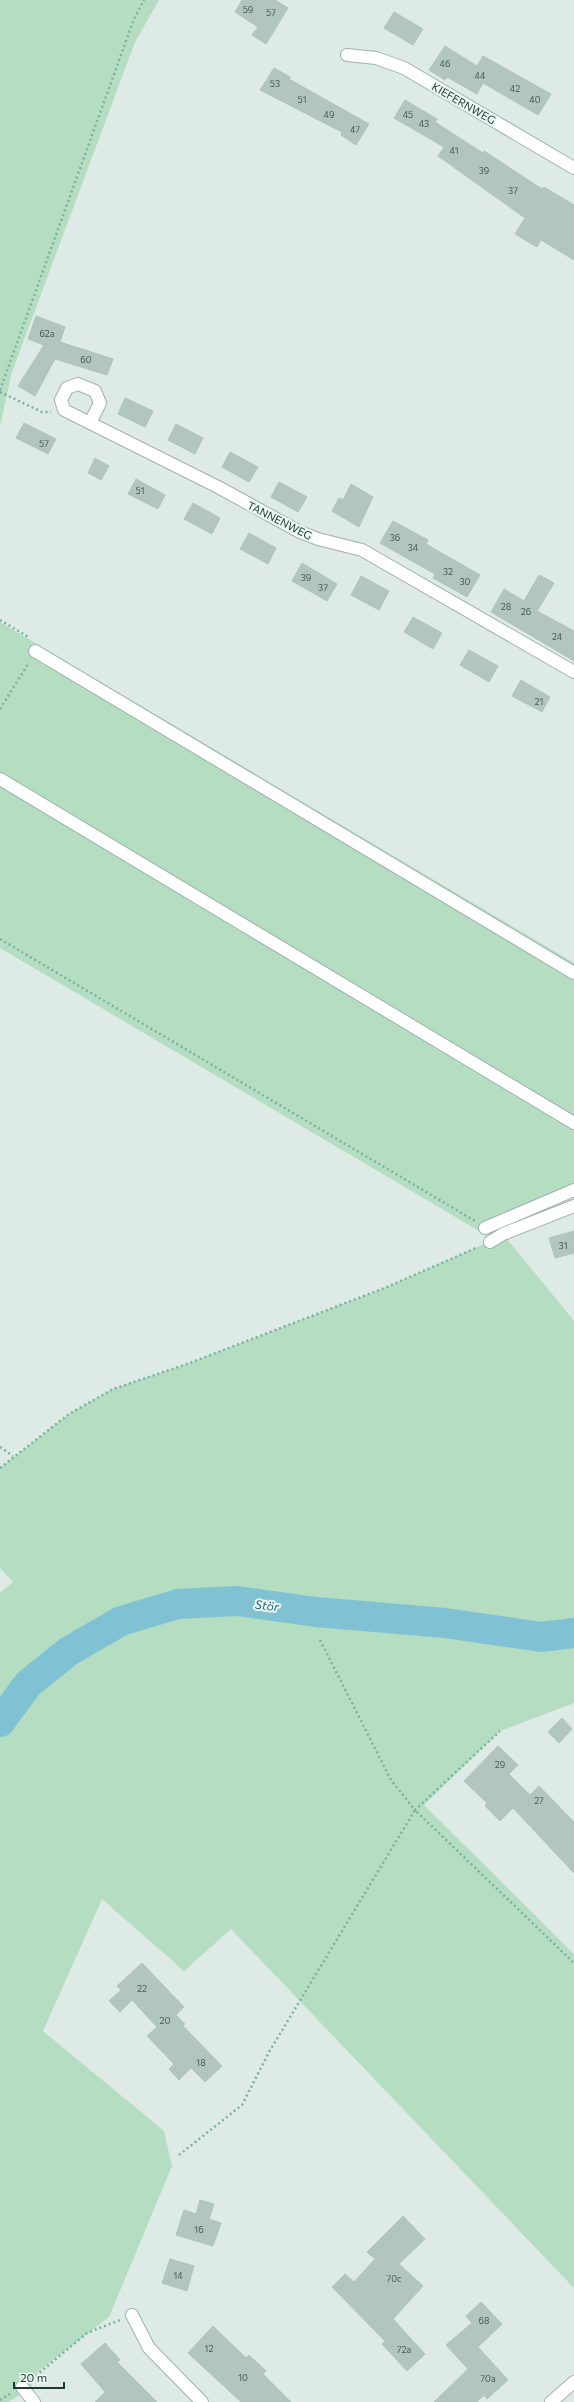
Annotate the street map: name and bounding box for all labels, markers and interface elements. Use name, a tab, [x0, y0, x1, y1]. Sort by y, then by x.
house number: 59	[243, 4, 253, 15]
house number: 57	[266, 7, 276, 18]
house number: 46	[440, 58, 450, 69]
house number: 44	[475, 70, 486, 81]
house number: 53	[270, 78, 280, 89]
street label: KIEFERNWEG	[430, 80, 498, 126]
house number: 42	[510, 83, 520, 94]
house number: 51	[297, 94, 307, 105]
house number: 40	[529, 94, 541, 105]
house number: 49	[324, 109, 334, 120]
house number: 45	[403, 109, 413, 120]
house number: 43	[419, 118, 429, 129]
house number: 47	[350, 124, 360, 135]
house number: 41	[450, 145, 458, 156]
house number: 39	[479, 165, 489, 176]
house number: 37	[508, 185, 518, 196]
house number: 62a	[39, 328, 55, 339]
house number: 60	[80, 354, 92, 365]
house number: 57	[39, 438, 49, 449]
house number: 51	[135, 485, 145, 496]
street label: TANNENWEG	[245, 498, 315, 542]
house number: 36	[390, 532, 400, 543]
house number: 34	[408, 542, 419, 553]
house number: 32	[443, 566, 453, 577]
house number: 39	[301, 572, 311, 583]
house number: 30	[459, 576, 471, 587]
house number: 37	[318, 582, 328, 593]
house number: 28	[501, 601, 511, 612]
house number: 26	[521, 606, 531, 617]
house number: 24	[552, 631, 563, 642]
house number: 21	[535, 696, 543, 707]
house number: 31	[559, 1240, 567, 1251]
water label: Stör	[254, 1597, 281, 1614]
house number: 29	[495, 1759, 505, 1770]
house number: 27	[534, 1795, 544, 1806]
house number: 22	[137, 1983, 147, 1994]
house number: 20	[160, 2015, 171, 2026]
house number: 18	[196, 2057, 206, 2068]
house number: 16	[194, 2224, 204, 2235]
house number: 14	[173, 2270, 183, 2281]
house number: 70c	[386, 2273, 402, 2284]
house number: 68	[479, 2315, 489, 2326]
house number: 12	[205, 2343, 213, 2354]
house number: 72a	[397, 2344, 412, 2355]
scale bar	[14, 2364, 64, 2390]
text: 20 m	[20, 2370, 47, 2384]
house number: 10	[238, 2372, 248, 2383]
house number: 70a	[480, 2373, 496, 2384]

